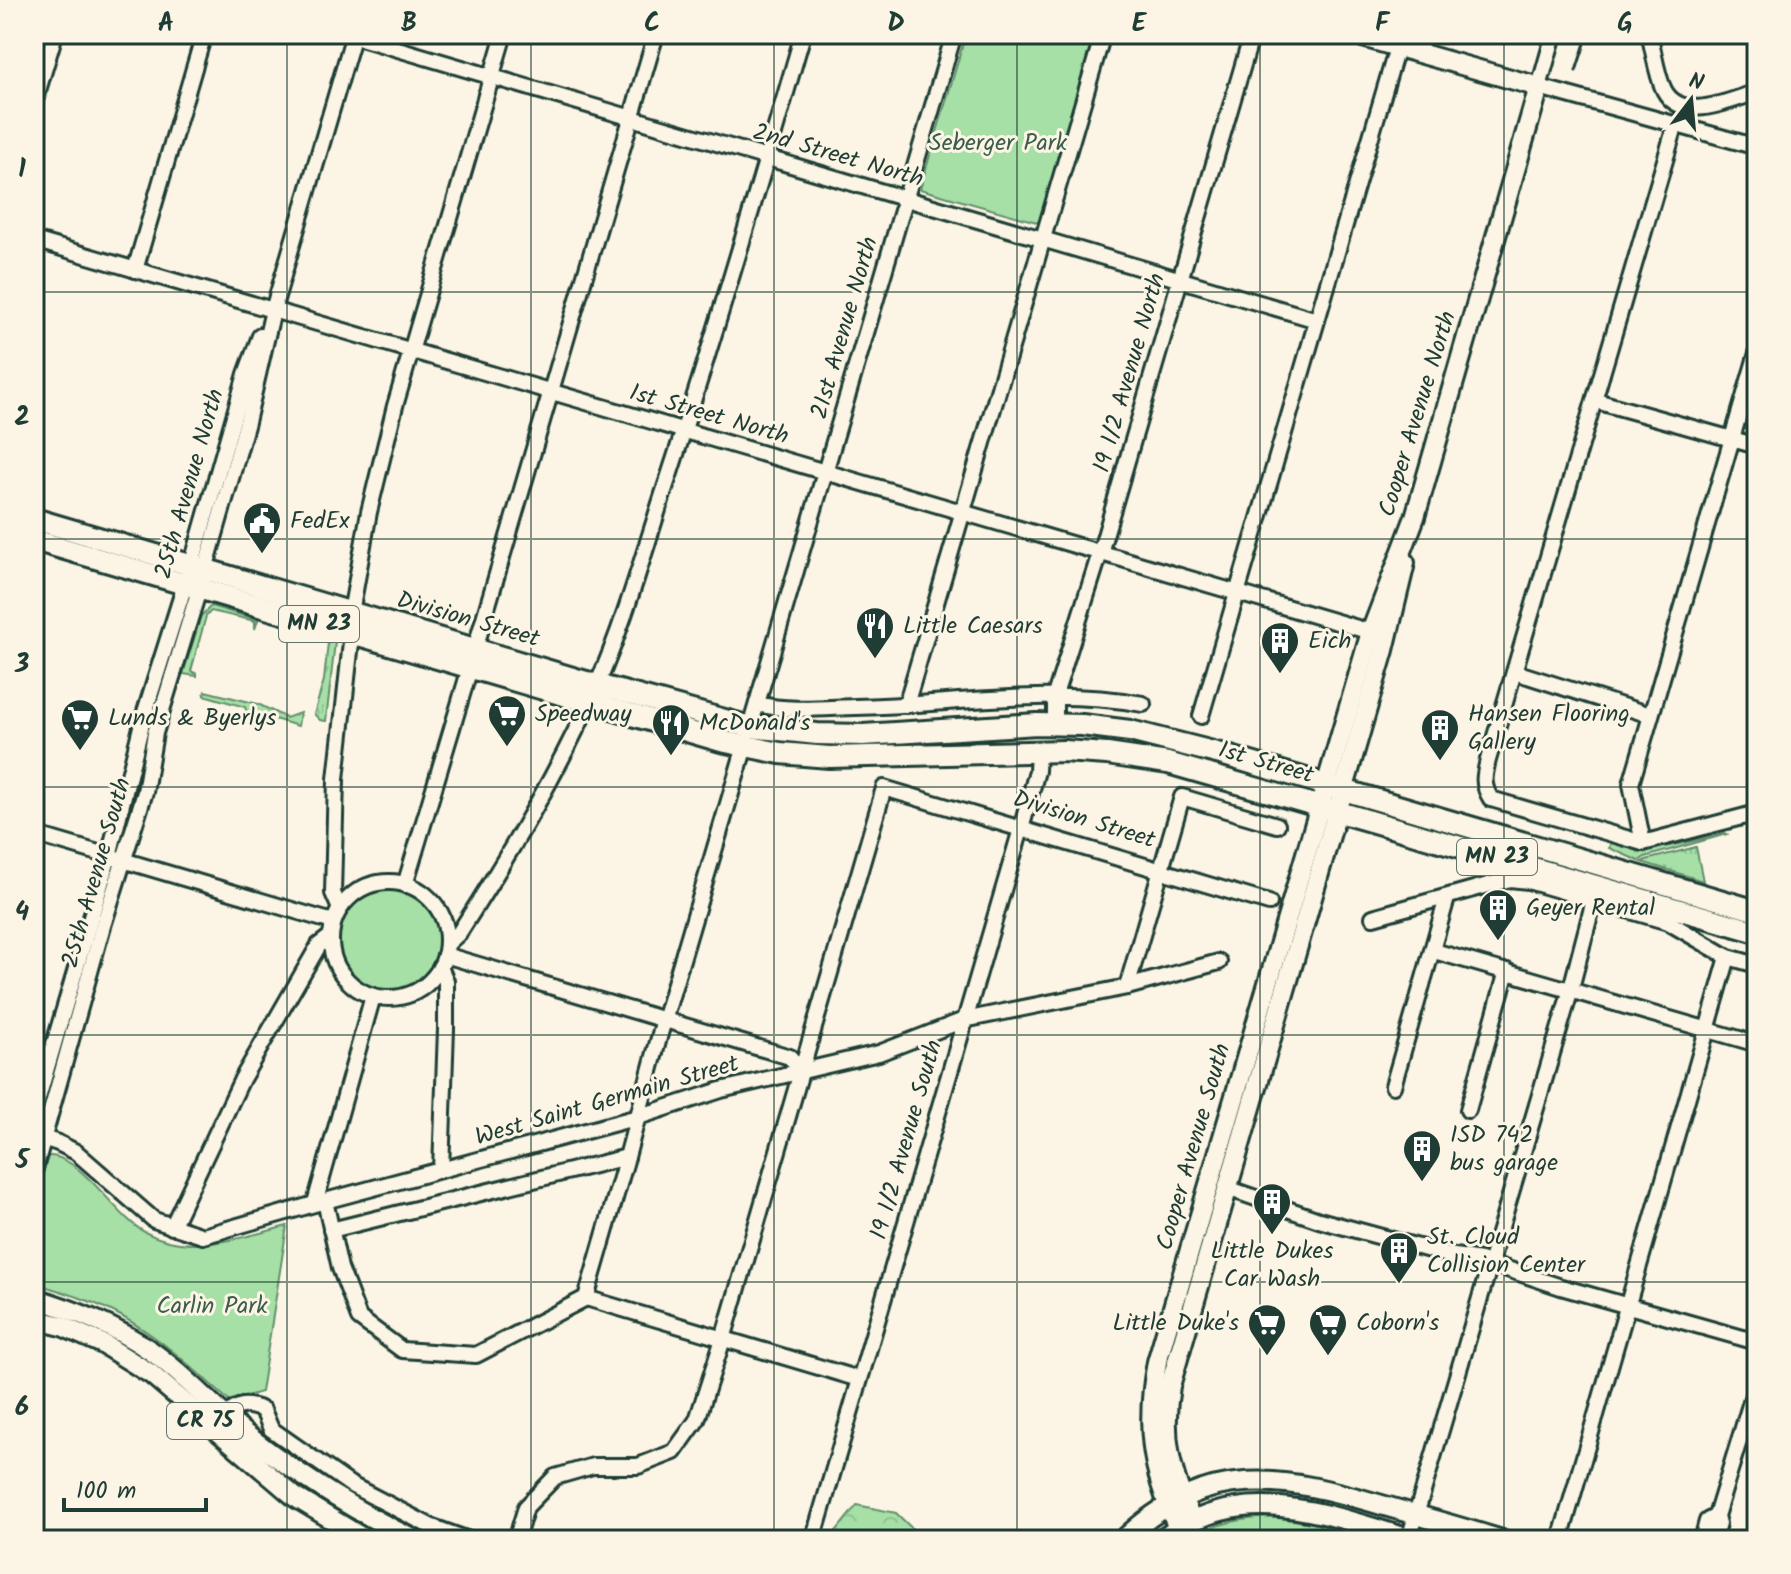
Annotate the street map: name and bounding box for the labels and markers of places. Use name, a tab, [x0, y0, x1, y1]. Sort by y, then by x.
public building icon: FedEx	[241, 500, 283, 555]
place label: FedEx	[290, 502, 350, 541]
restaurant icon: Little Caesars	[854, 605, 896, 660]
place label: Little Caesars	[903, 607, 1043, 646]
building icon: Eich	[1259, 620, 1301, 675]
place label: Eich	[1308, 622, 1351, 661]
supermarket icon: Speedway	[486, 693, 528, 748]
place label: Speedway	[535, 695, 632, 734]
place label: Hansen Flooring Gallery	[1468, 695, 1630, 762]
supermarket icon: Lunds & Byerlys	[59, 697, 101, 752]
place label: Lunds & Byerlys	[108, 699, 276, 738]
restaurant icon: McDonald's	[650, 702, 692, 757]
place label: McDonald's	[699, 704, 811, 743]
building icon: Hansen Flooring Gallery	[1419, 707, 1461, 762]
building icon: Geyer Rental	[1477, 887, 1519, 942]
place label: Geyer Rental	[1526, 889, 1655, 928]
place label: ISD 742 bus garage	[1450, 1116, 1558, 1183]
building icon: ISD 742 bus garage	[1401, 1128, 1443, 1183]
building icon: Little Dukes Car Wash	[1251, 1181, 1293, 1236]
place label: St. Cloud Collision Center	[1427, 1218, 1587, 1285]
building icon: St. Cloud Collision Center	[1378, 1230, 1420, 1285]
place label: Little Dukes Car Wash	[1211, 1232, 1334, 1299]
supermarket icon: Little Duke's	[1246, 1302, 1288, 1357]
supermarket icon: Coborn's	[1307, 1302, 1349, 1357]
place label: Little Duke's	[1113, 1304, 1239, 1343]
place label: Coborn's	[1356, 1304, 1439, 1343]

